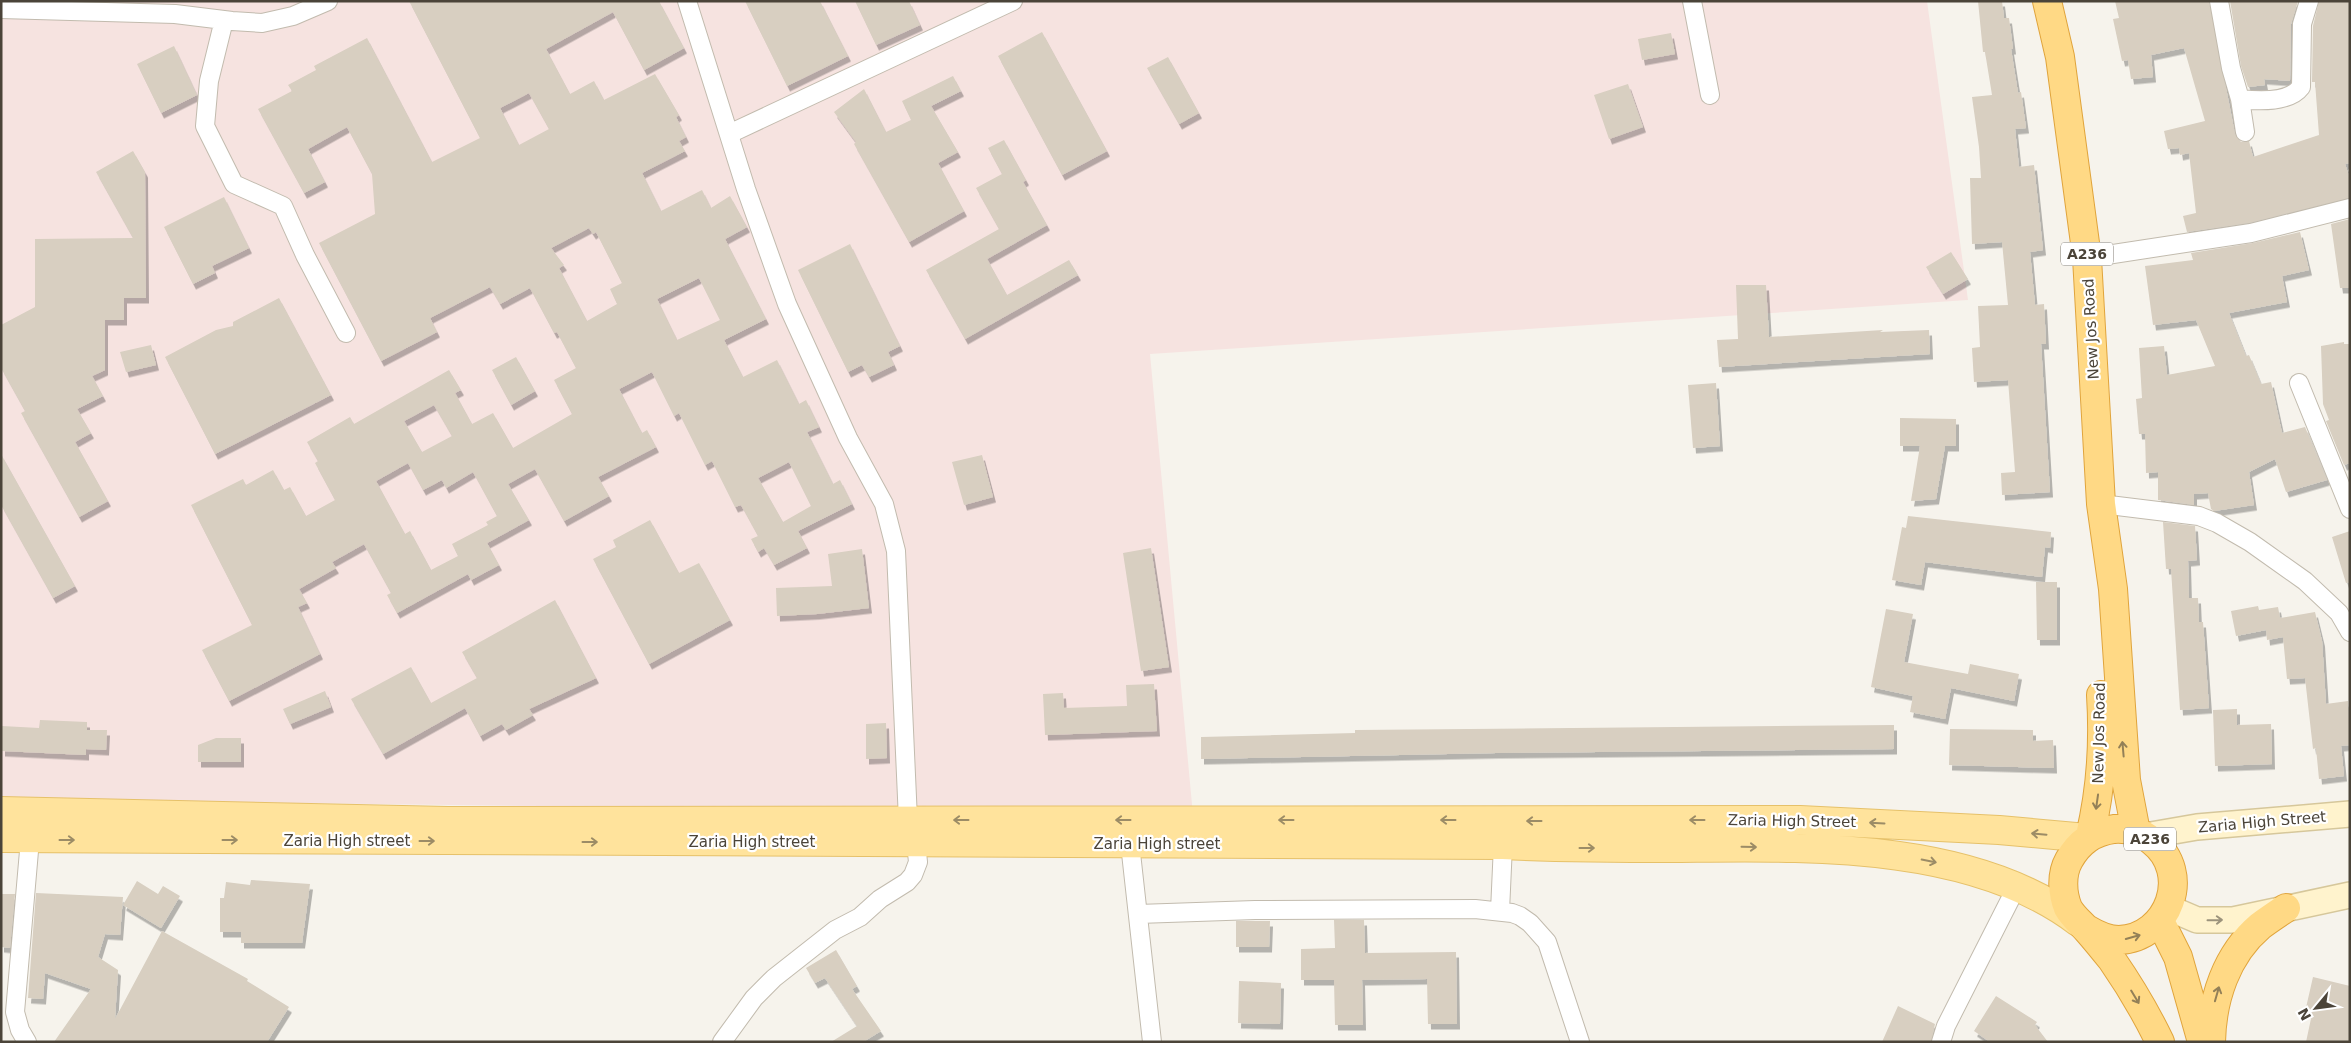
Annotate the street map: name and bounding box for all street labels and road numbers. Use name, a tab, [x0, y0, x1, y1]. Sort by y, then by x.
road number: A236	[2061, 242, 2113, 266]
street label: New Jos Road	[2079, 278, 2103, 380]
street label: New Jos Road	[2089, 682, 2109, 784]
street label: Zaria High Street	[2197, 807, 2327, 837]
street label: Zaria High Street	[1728, 811, 1857, 831]
road number: A236	[2124, 828, 2176, 851]
street label: Zaria High street	[284, 832, 411, 850]
street label: Zaria High street	[689, 833, 816, 851]
street label: Zaria High street	[1094, 835, 1221, 853]

